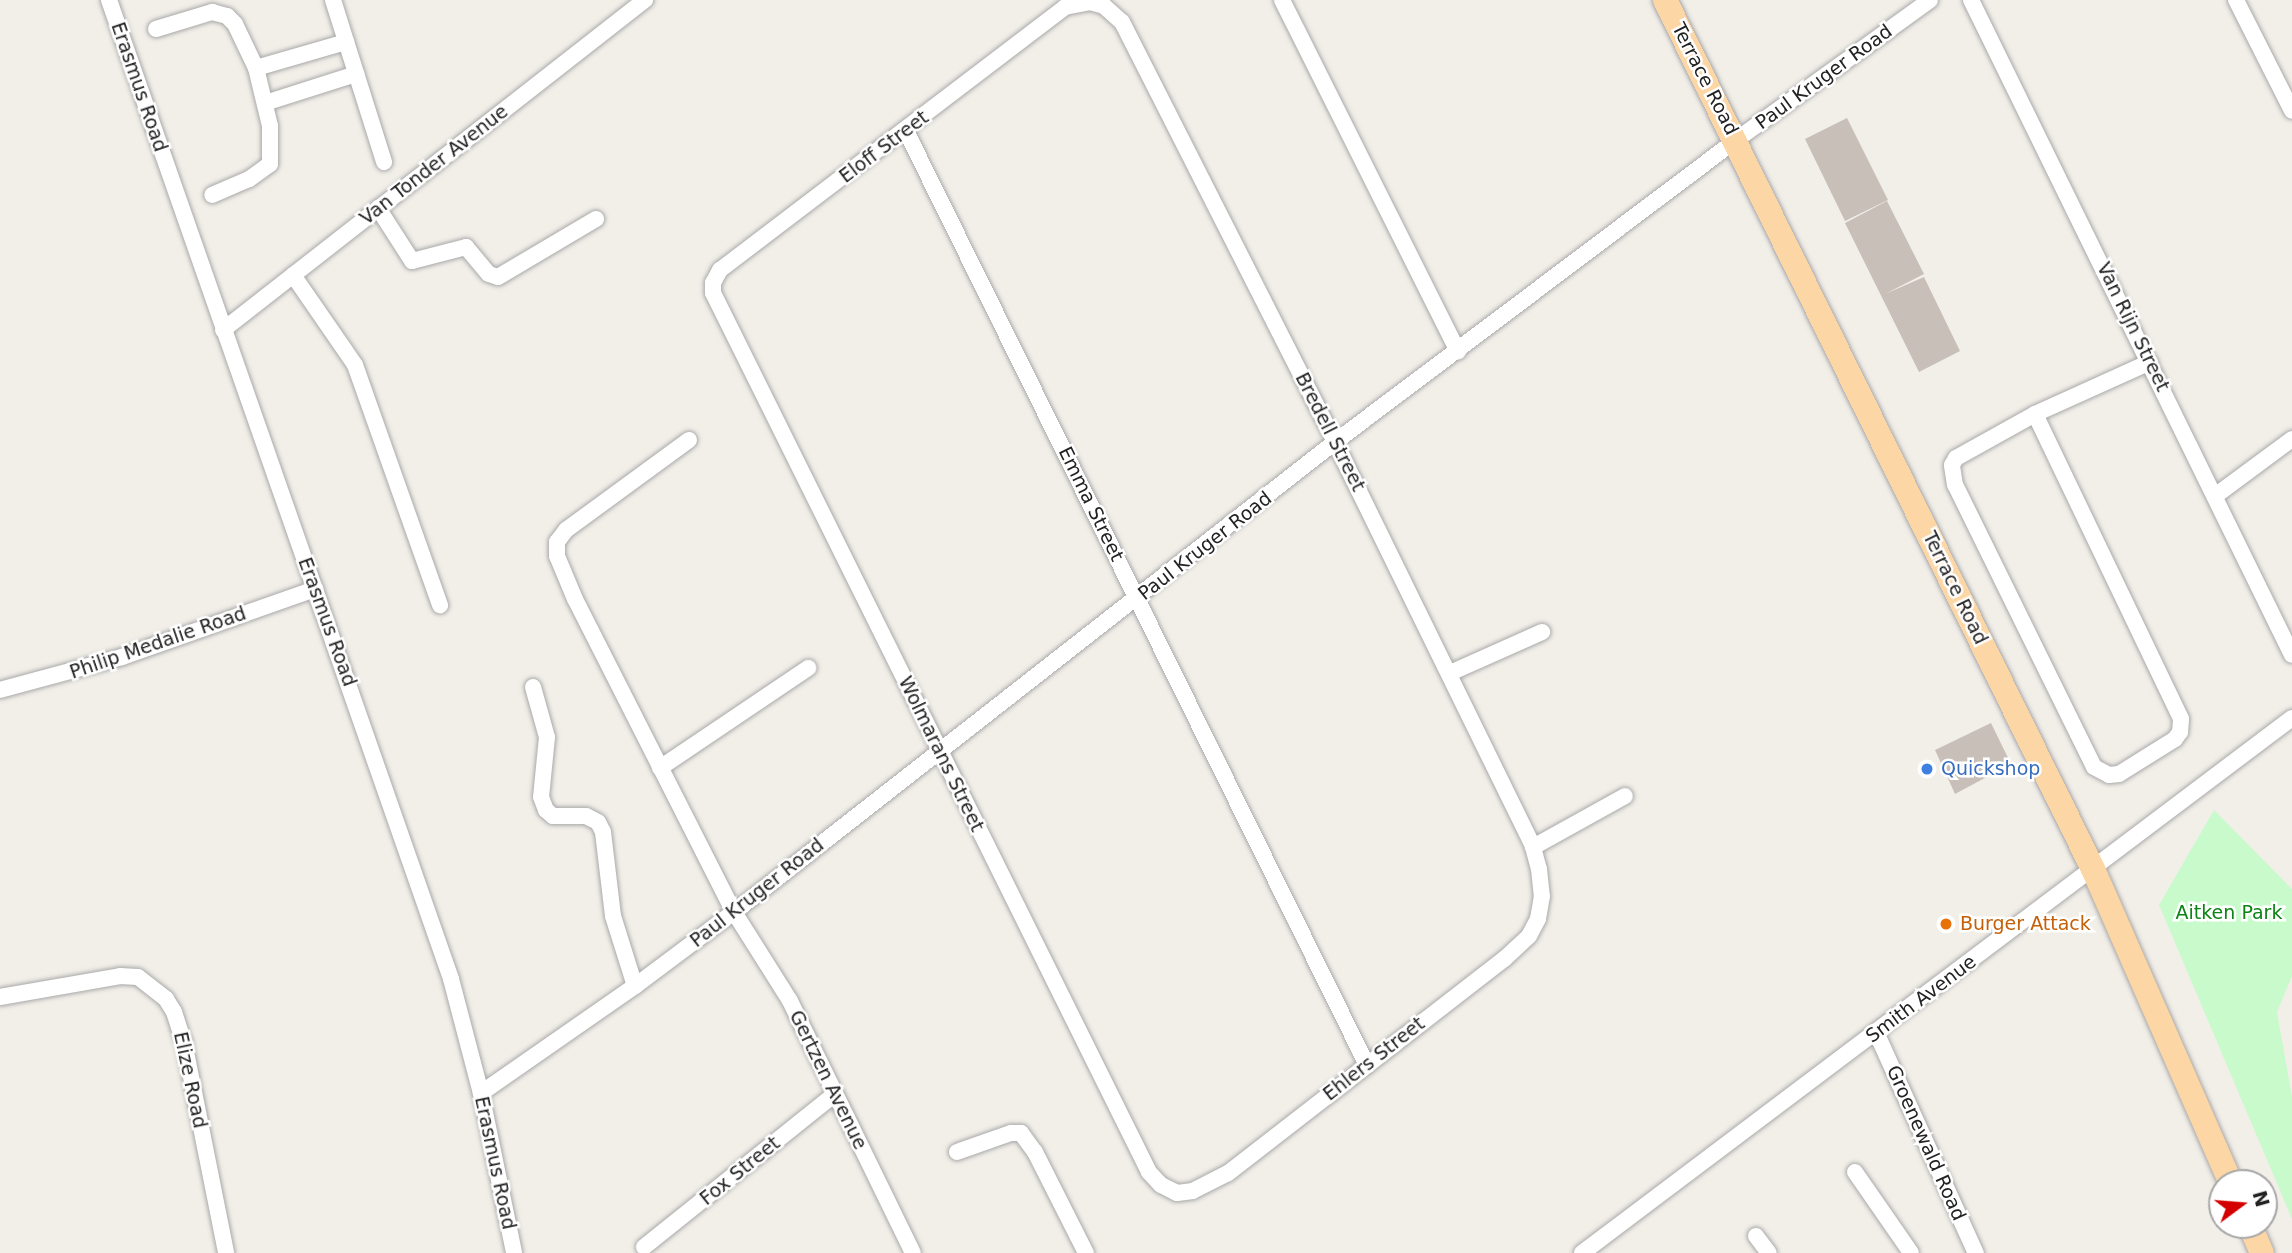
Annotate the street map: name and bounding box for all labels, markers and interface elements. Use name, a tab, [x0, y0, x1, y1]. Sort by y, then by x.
street label: Erasmus Road	[106, 19, 172, 155]
street label: Terrace Road	[1667, 19, 1743, 139]
street label: Paul Kruger Road	[1751, 20, 1897, 134]
street label: Van Tonder Avenue	[355, 100, 513, 230]
street label: Eloff Street	[835, 106, 933, 188]
street label: Van Rijn Street	[2092, 259, 2174, 395]
street label: Bredell Street	[1290, 369, 1370, 495]
street label: Emma Street	[1053, 443, 1129, 565]
street label: Paul Kruger Road	[1134, 487, 1276, 605]
street label: Terrace Road	[1918, 528, 1992, 648]
street label: Erasmus Road	[293, 554, 361, 690]
street label: Philip Medalie Road	[67, 602, 249, 684]
street label: Wolmarans Street	[894, 673, 988, 835]
place label: Quickshop	[1941, 758, 2040, 780]
marker: Quickshop	[1919, 761, 1935, 777]
street label: Paul Kruger Road	[686, 834, 828, 952]
park label: Aitken Park	[2176, 902, 2282, 924]
place label: Burger Attack	[1960, 913, 2091, 935]
marker: Burger Attack	[1938, 916, 1954, 932]
street label: Smith Avenue	[1861, 950, 1981, 1048]
street label: Gertzen Avenue	[784, 1007, 872, 1153]
street label: Ehlers Street	[1319, 1012, 1429, 1106]
street label: Elize Road	[169, 1030, 211, 1130]
street label: Groenewald Road	[1882, 1062, 1970, 1224]
street label: Erasmus Road	[470, 1094, 520, 1232]
street label: Fox Street	[695, 1132, 785, 1210]
north arrow	[2208, 1169, 2278, 1239]
text: N	[2248, 1188, 2274, 1209]

